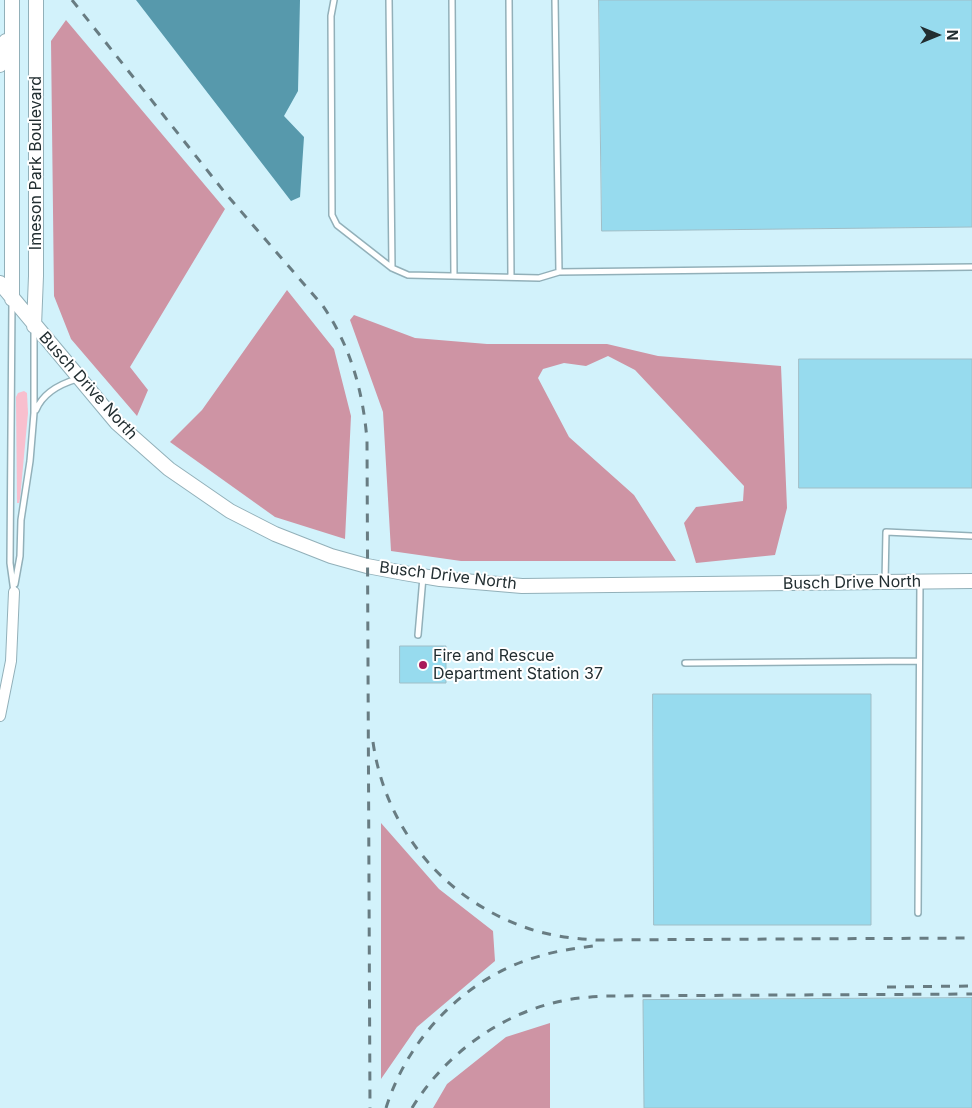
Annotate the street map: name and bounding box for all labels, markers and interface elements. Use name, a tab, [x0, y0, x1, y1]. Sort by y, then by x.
north arrow	[912, 10, 962, 60]
text: N	[944, 30, 961, 40]
street label: Imeson Park Boulevard	[26, 76, 46, 250]
street label: Busch Drive North	[35, 328, 141, 444]
street label: Busch Drive North	[378, 558, 518, 594]
street label: Busch Drive North	[783, 572, 921, 594]
place label: Fire and Rescue Department Station 37	[433, 646, 603, 684]
marker: Fire and Rescue Department Station 37	[417, 659, 429, 671]

